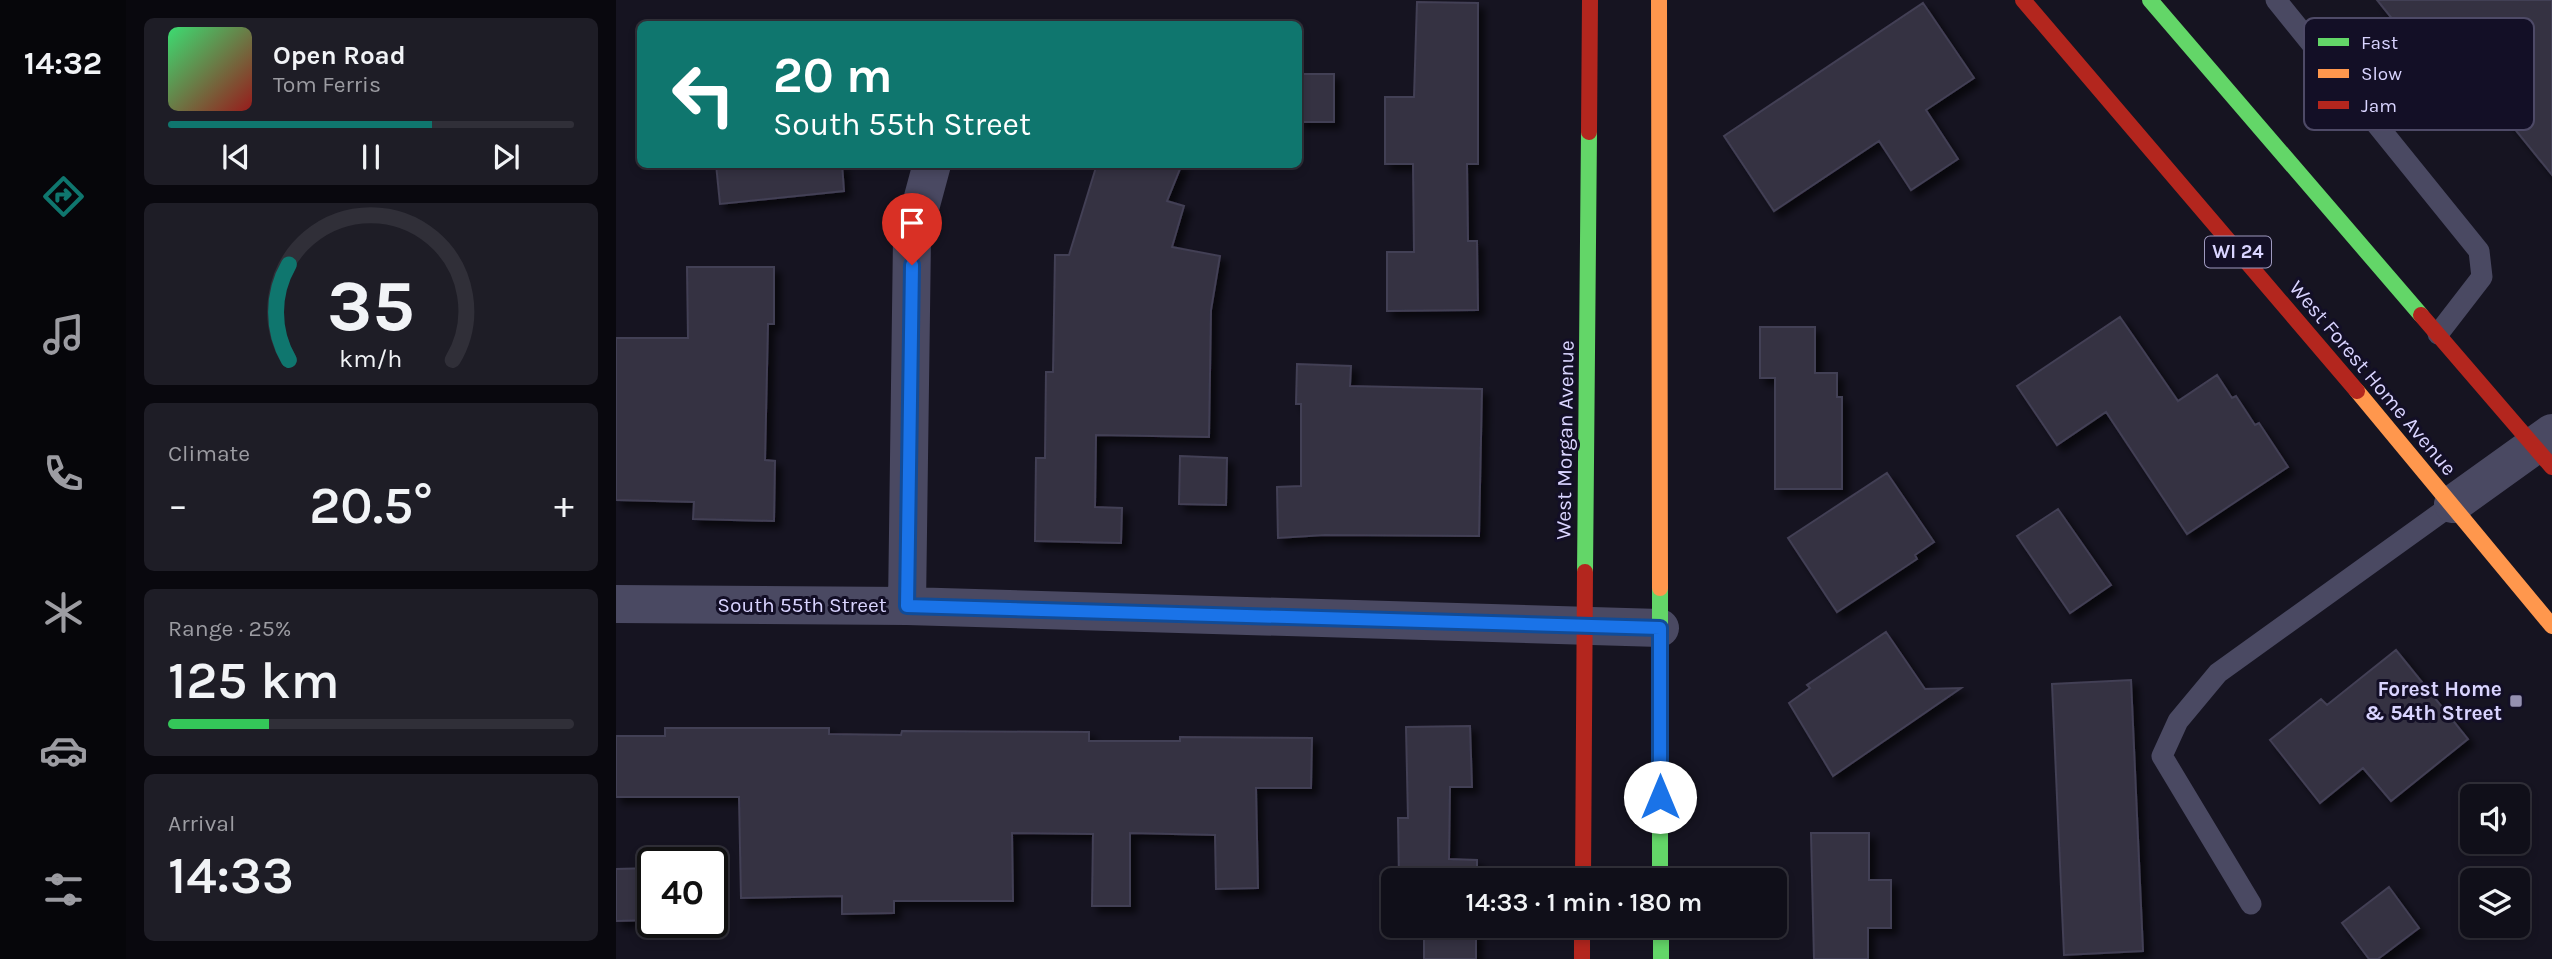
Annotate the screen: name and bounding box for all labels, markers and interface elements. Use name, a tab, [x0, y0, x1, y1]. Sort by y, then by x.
legend	[2304, 18, 2534, 130]
text: Fast	[2361, 32, 2398, 54]
text: Open Road	[273, 40, 406, 71]
text: 14:32	[24, 45, 102, 82]
text: 20 m	[773, 47, 893, 104]
icon: left	[658, 49, 749, 140]
text: Slow	[2361, 63, 2402, 85]
text: Tom Ferris	[273, 71, 381, 98]
text: Jam	[2361, 95, 2397, 117]
text: South 55th Street	[773, 106, 1031, 143]
icon: previous	[217, 138, 255, 176]
icon: pause	[352, 138, 390, 176]
icon: next	[487, 138, 525, 176]
icon: directions	[39, 172, 88, 221]
pin	[882, 193, 942, 265]
icon: arrive	[893, 204, 931, 242]
road number: WI 24	[2205, 236, 2271, 268]
text: 35	[327, 264, 415, 349]
street label: West Forest Home Avenue	[2284, 276, 2462, 480]
icon: music	[39, 310, 88, 359]
street label: West Morgan Avenue	[1551, 340, 1579, 540]
text: km/h	[339, 344, 403, 373]
text: Climate	[168, 440, 250, 467]
icon: phone	[39, 449, 88, 498]
text: 20.5°	[309, 475, 433, 536]
text: −	[168, 483, 188, 528]
text: +	[554, 483, 574, 528]
icon: climate	[39, 588, 88, 637]
street label: South 55th Street	[717, 593, 887, 617]
text: Range · 25%	[168, 615, 291, 642]
text: 125 km	[168, 650, 340, 711]
place label: Forest Home & 54th Street	[2365, 677, 2502, 725]
marker: Forest Home & 54th Street	[2508, 693, 2524, 709]
icon: car	[39, 726, 88, 775]
position arrow	[1623, 760, 1697, 834]
map controls	[2460, 784, 2530, 938]
button: sound	[2460, 784, 2530, 854]
text: Arrival	[168, 810, 235, 837]
text: 14:33	[168, 845, 294, 906]
speed limit sign: 40	[637, 847, 728, 938]
icon: filters	[39, 865, 88, 914]
button: layers	[2460, 868, 2530, 938]
text: 14:33 · 1 min · 180 m	[1466, 887, 1702, 918]

